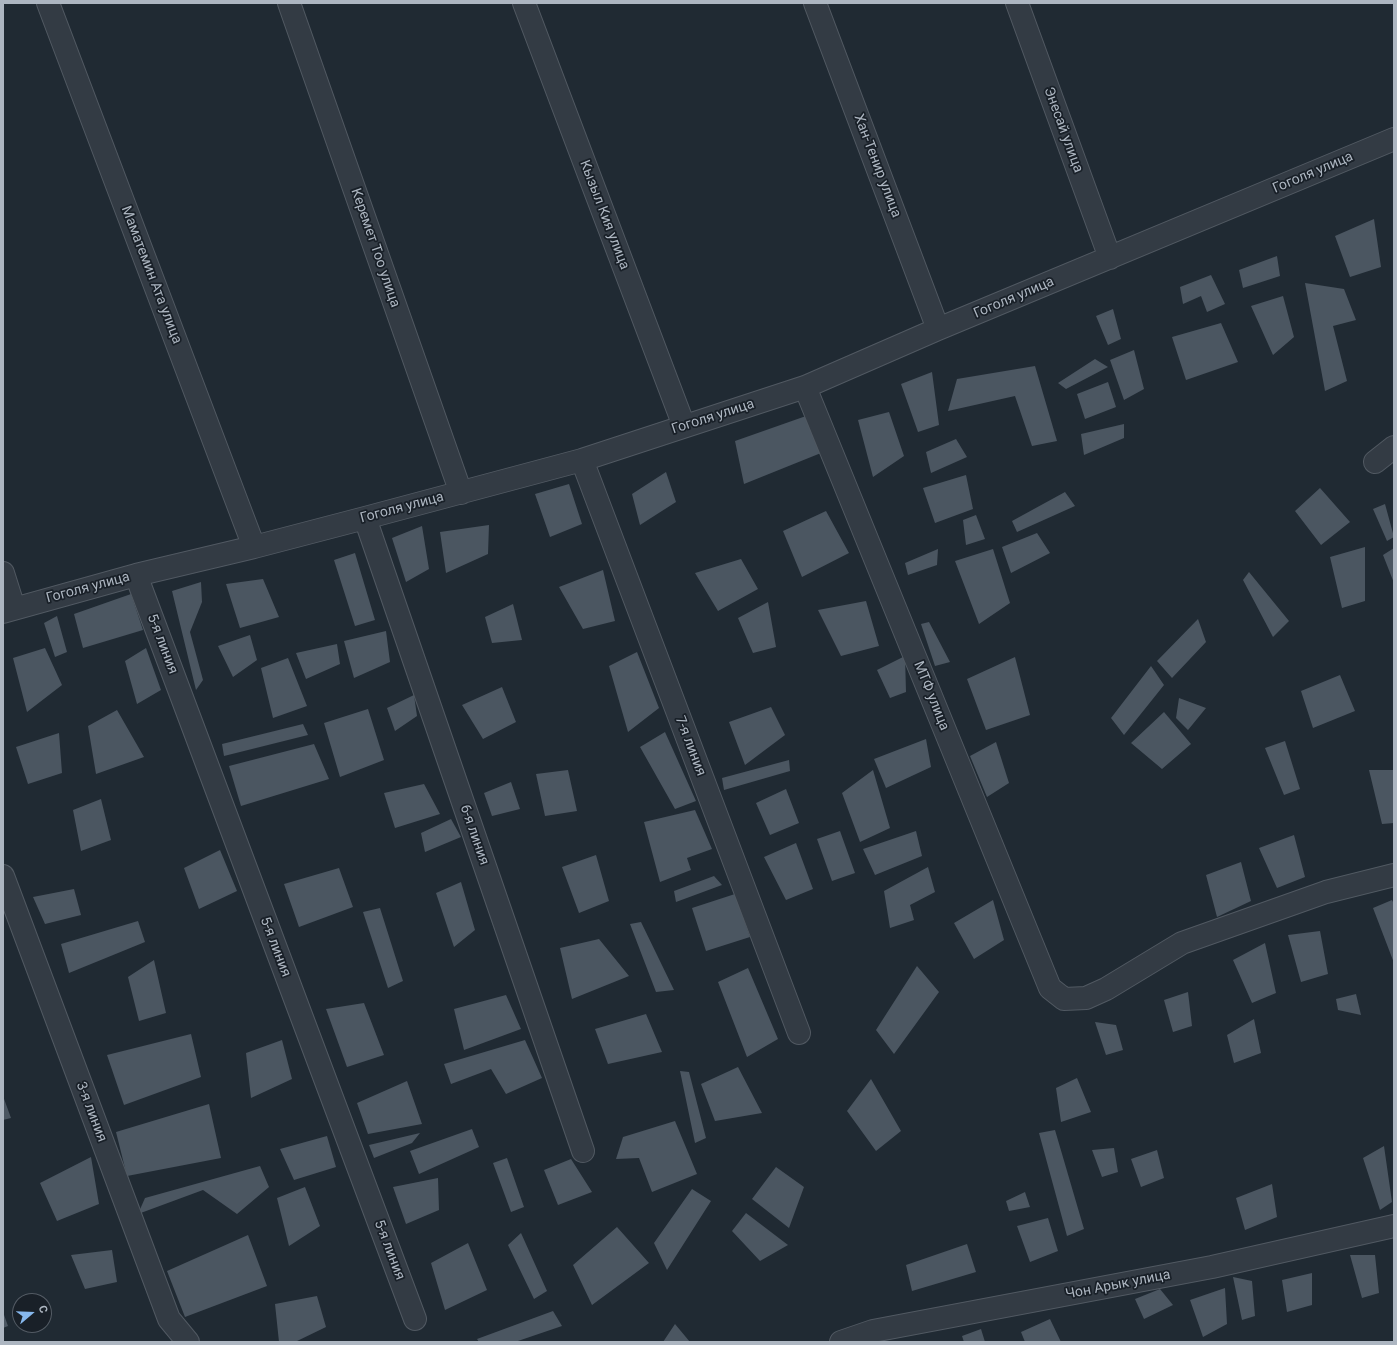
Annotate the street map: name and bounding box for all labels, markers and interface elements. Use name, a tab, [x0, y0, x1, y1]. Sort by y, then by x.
street label: Энесай улица	[1040, 85, 1086, 175]
street label: Хан-Тенир улица	[850, 112, 904, 220]
street label: Гоголя улица	[1270, 149, 1356, 197]
street label: Кызыл Кия улица	[575, 158, 633, 272]
street label: Керемет Тоо улица	[347, 186, 403, 310]
street label: Маматемин Ата улица	[117, 204, 185, 346]
street label: Гоголя улица	[971, 274, 1057, 322]
street label: Гоголя улица	[670, 396, 756, 438]
street label: Гоголя улица	[358, 489, 446, 527]
street label: Гоголя улица	[44, 569, 132, 607]
street label: 5-я линия	[143, 612, 181, 676]
street label: МТФ улица	[910, 659, 952, 733]
street label: 7-я линия	[671, 714, 709, 778]
street label: 6-я линия	[456, 803, 492, 867]
street label: 5-я линия	[256, 915, 294, 979]
street label: 3-я линия	[72, 1080, 110, 1144]
street label: 5-я линия	[370, 1218, 408, 1282]
street label: Чон Арык улица	[1064, 1267, 1172, 1303]
north arrow	[12, 1293, 52, 1333]
text: С	[36, 1304, 50, 1315]

